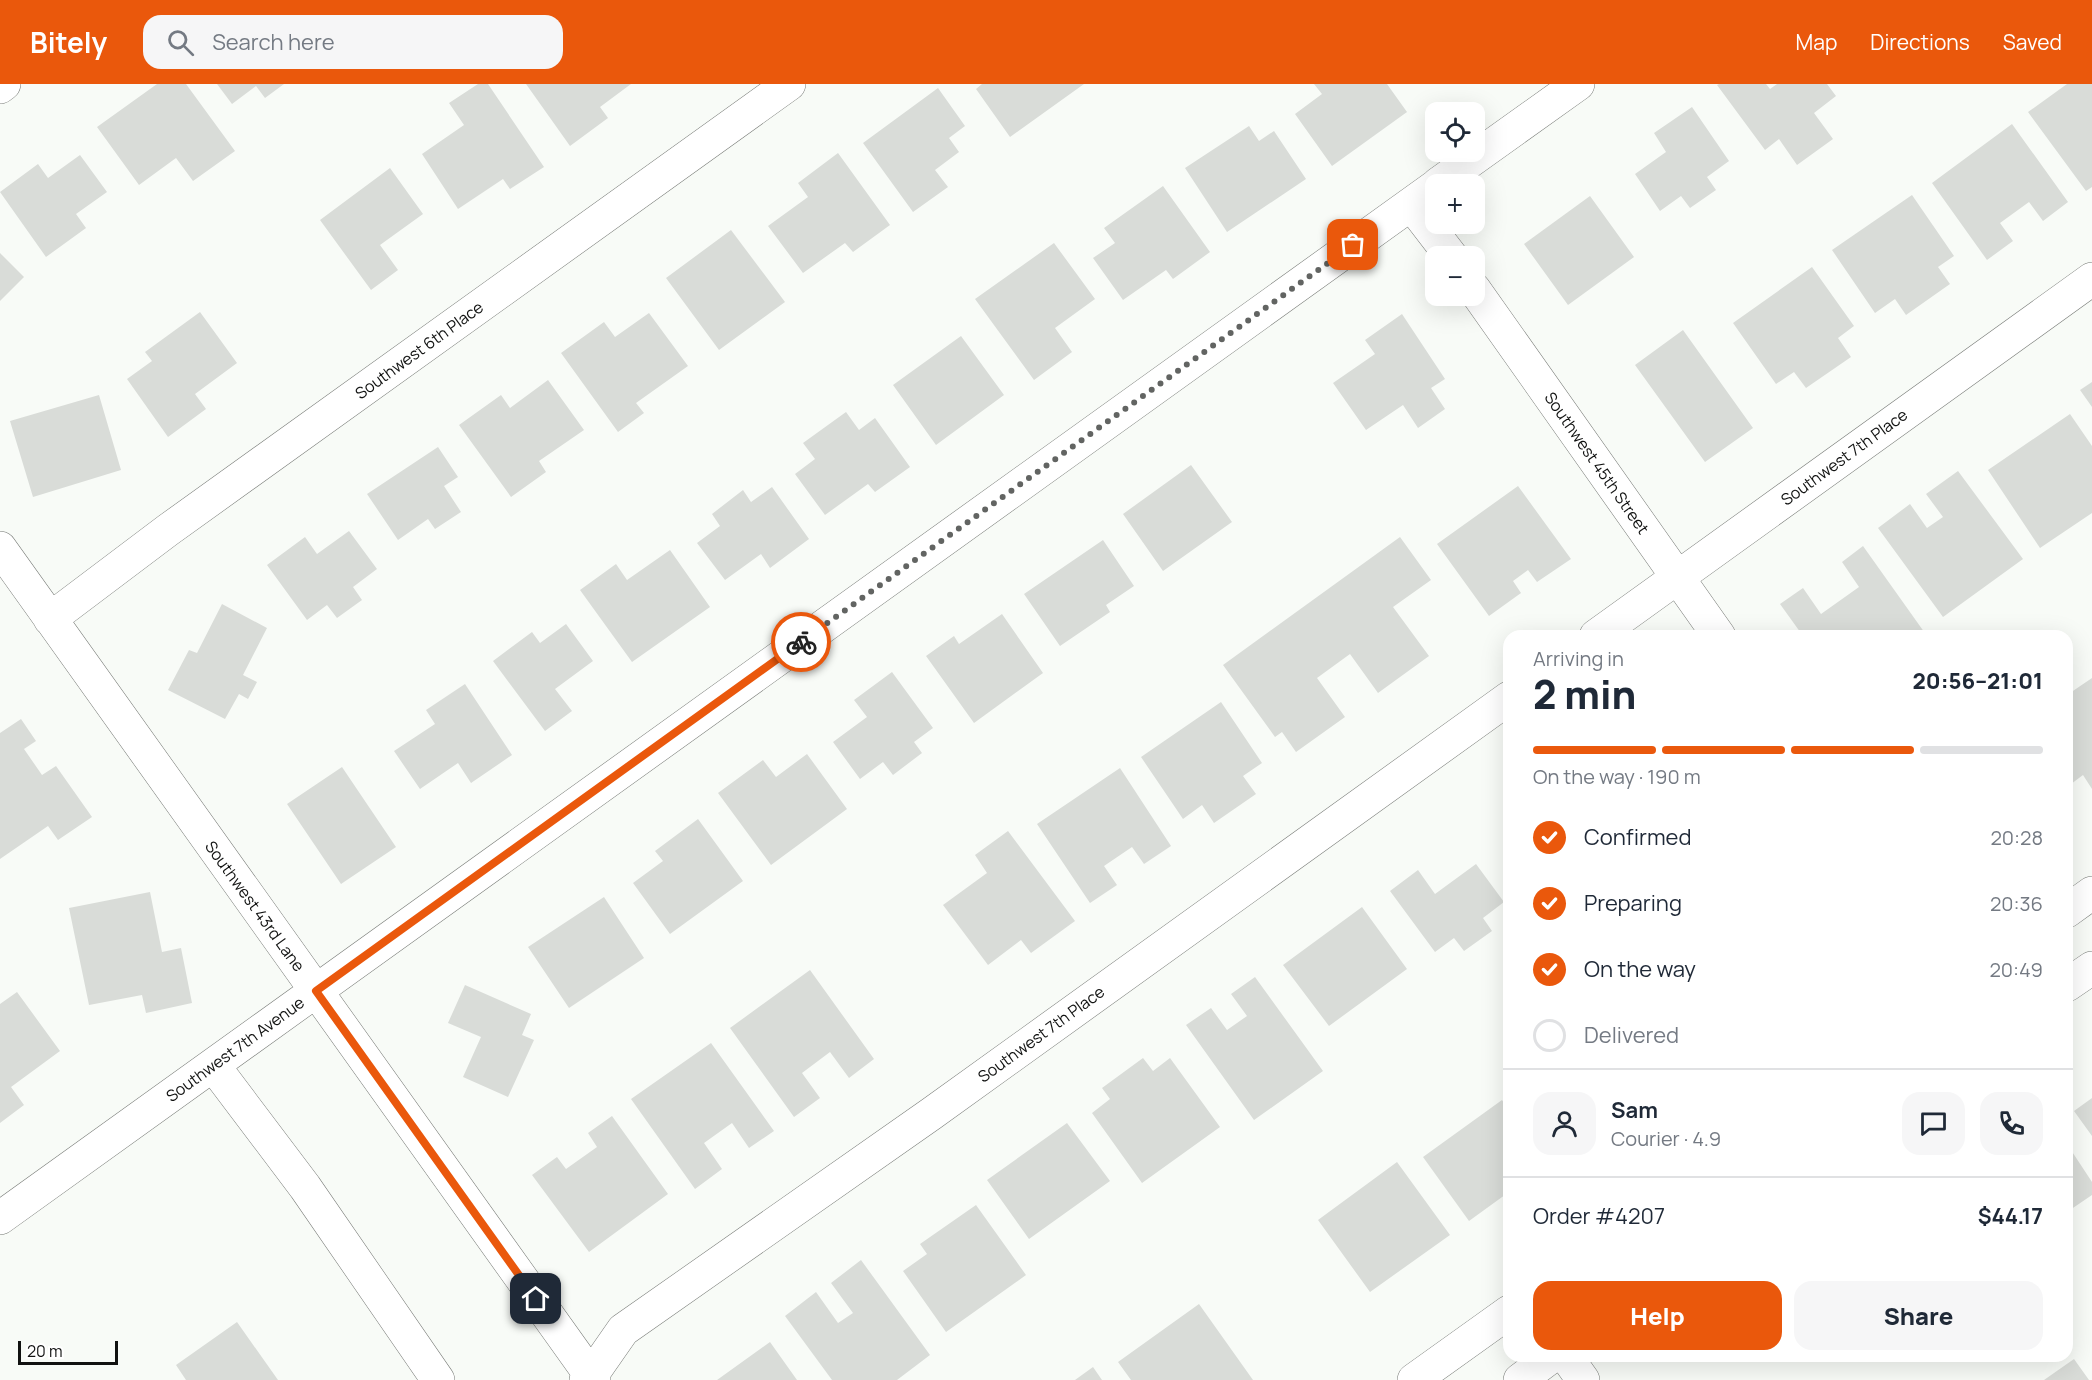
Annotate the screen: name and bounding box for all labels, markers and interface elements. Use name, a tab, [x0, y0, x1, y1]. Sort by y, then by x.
search box	[143, 15, 563, 69]
text: Bitely	[30, 23, 107, 61]
icon: search	[164, 26, 197, 59]
text: Search here	[212, 27, 335, 57]
text: Map	[1796, 28, 1837, 56]
text: Directions	[1870, 28, 1970, 56]
text: Saved	[2003, 28, 2062, 56]
map controls	[1425, 102, 1485, 306]
button: locate	[1425, 102, 1485, 162]
button: +	[1425, 174, 1485, 234]
pin	[1327, 219, 1378, 270]
icon: bag	[1336, 228, 1369, 261]
button: −	[1425, 246, 1485, 306]
street label: Southwest 6th Place	[350, 296, 488, 404]
street label: Southwest 45th Street	[1540, 388, 1654, 538]
street label: Southwest 7th Place	[1776, 404, 1912, 510]
courier	[771, 612, 831, 672]
icon: bike	[785, 626, 818, 659]
text: Arriving in	[1533, 645, 1624, 672]
text: 20:56–21:01	[1913, 666, 2043, 696]
text: 2 min	[1533, 667, 1636, 721]
text: On the way · 190 m	[1533, 763, 1701, 790]
icon: check	[1533, 821, 1566, 854]
text: Confirmed	[1584, 822, 1692, 852]
text: 20:28	[1990, 824, 2043, 851]
street label: Southwest 43rd Lane	[200, 836, 310, 976]
icon: check	[1533, 887, 1566, 920]
text: Preparing	[1584, 888, 1682, 918]
text: 20:36	[1990, 890, 2043, 917]
icon: check	[1533, 953, 1566, 986]
text: On the way	[1584, 954, 1696, 984]
text: 20:49	[1989, 956, 2043, 983]
street label: Southwest 7th Place	[973, 981, 1109, 1087]
street label: Southwest 7th Avenue	[161, 991, 309, 1107]
text: Delivered	[1584, 1020, 1679, 1050]
button: person	[1533, 1092, 1596, 1155]
button: chat	[1902, 1092, 1965, 1155]
button: phone	[1980, 1092, 2043, 1155]
text: Sam	[1611, 1095, 1658, 1125]
text: Courier · 4.9	[1611, 1125, 1721, 1152]
text: Order #4207	[1533, 1201, 1665, 1231]
text: $44.17	[1978, 1201, 2043, 1231]
pin	[510, 1273, 561, 1324]
button: Help	[1533, 1281, 1782, 1350]
button: Share	[1794, 1281, 2043, 1350]
icon: home	[519, 1282, 552, 1315]
scale bar	[18, 1338, 118, 1366]
text: 20 m	[27, 1340, 63, 1362]

